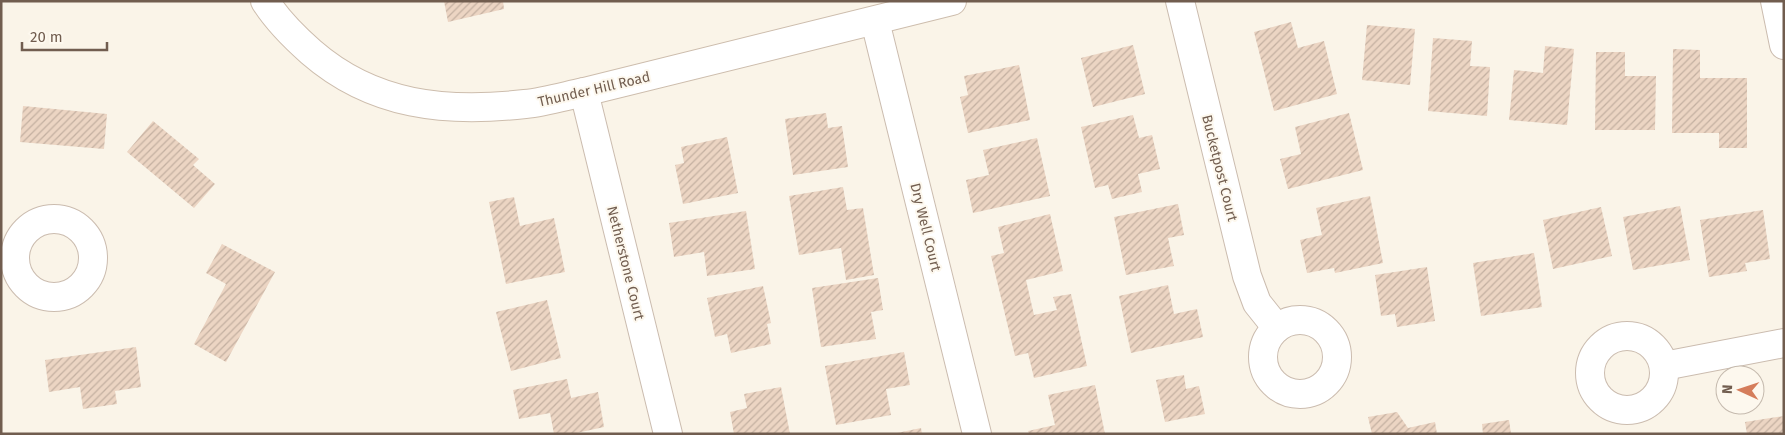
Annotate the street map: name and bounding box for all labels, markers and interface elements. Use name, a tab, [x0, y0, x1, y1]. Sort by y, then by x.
scale bar	[22, 20, 108, 52]
text: 20 m	[30, 28, 63, 46]
street label: Thunder Hill Road	[536, 68, 652, 111]
street label: Bucketpost Court	[1198, 113, 1241, 224]
street label: Dry Well Court	[906, 181, 945, 274]
street label: Netherstone Court	[603, 204, 648, 323]
north arrow	[1715, 365, 1765, 415]
text: N	[1719, 384, 1736, 394]

